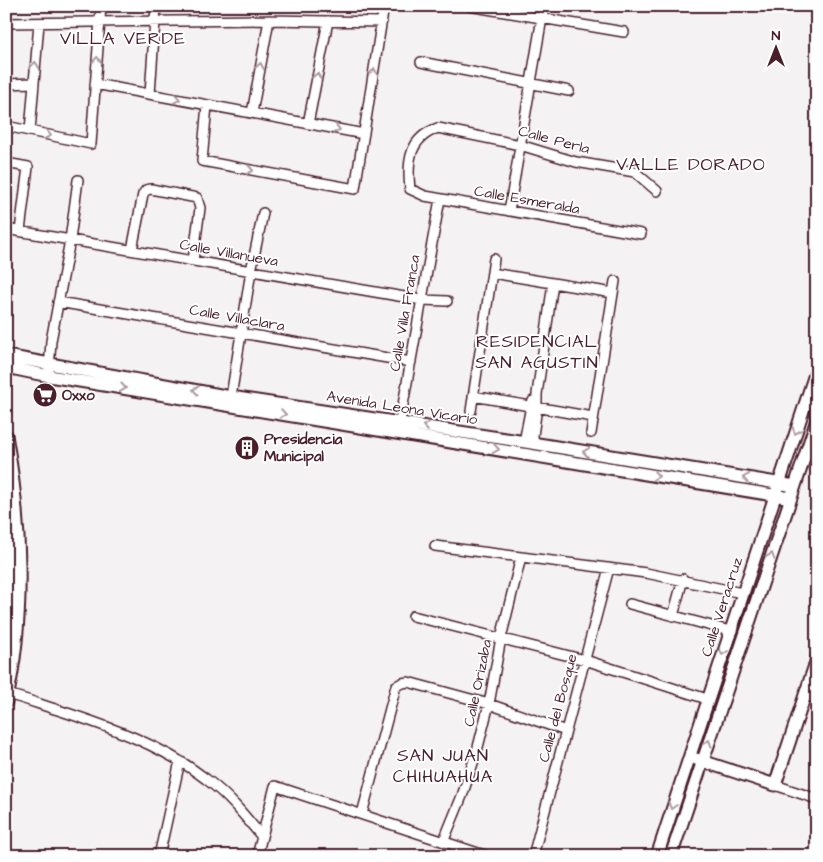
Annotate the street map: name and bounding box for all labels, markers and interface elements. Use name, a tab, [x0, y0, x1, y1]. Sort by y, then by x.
north arrow	[750, 22, 800, 72]
district label: VILLA VERDE	[60, 26, 186, 51]
text: N	[772, 26, 781, 46]
one-way arrow	[91, 56, 102, 64]
one-way arrow	[30, 61, 41, 69]
one-way arrow	[255, 62, 265, 71]
one-way arrow	[368, 68, 378, 76]
one-way arrow	[312, 71, 322, 80]
one-way arrow	[173, 94, 182, 104]
street label: Calle Perla	[516, 120, 592, 160]
one-way arrow	[333, 123, 341, 134]
one-way arrow	[44, 129, 53, 140]
district label: VALLE DORADO	[616, 152, 766, 177]
one-way arrow	[245, 164, 254, 174]
street label: Calle Esmeralda	[473, 180, 582, 220]
street label: Calle Villanueva	[178, 234, 280, 272]
street label: Calle Villa Franca	[384, 253, 426, 373]
street label: Calle Villaclara	[188, 299, 287, 337]
district label: RESIDENCIAL SAN AGUSTIN	[475, 329, 599, 375]
supermarket icon: Oxxo	[32, 382, 58, 408]
one-way arrow	[119, 383, 127, 393]
place label: Oxxo	[62, 385, 95, 406]
one-way arrow	[192, 386, 200, 396]
street label: Avenida Leona Vicario	[325, 386, 479, 430]
one-way arrow	[279, 409, 288, 419]
one-way arrow	[421, 422, 430, 432]
one-way arrow	[792, 426, 802, 435]
place label: Presidencia Municipal	[264, 429, 343, 467]
building icon: Presidencia Municipal	[234, 435, 260, 461]
one-way arrow	[491, 443, 500, 453]
one-way arrow	[582, 447, 590, 457]
one-way arrow	[651, 470, 660, 480]
one-way arrow	[742, 474, 751, 484]
one-way arrow	[765, 552, 775, 560]
street label: Calle Veracruz	[696, 554, 748, 659]
street label: Calle Orizaba	[458, 637, 498, 729]
one-way arrow	[719, 647, 729, 655]
street label: Calle del Bosque	[533, 652, 583, 764]
one-way arrow	[702, 739, 712, 748]
district label: SAN JUAN CHIHUAHUA	[393, 743, 493, 789]
one-way arrow	[668, 802, 678, 810]

